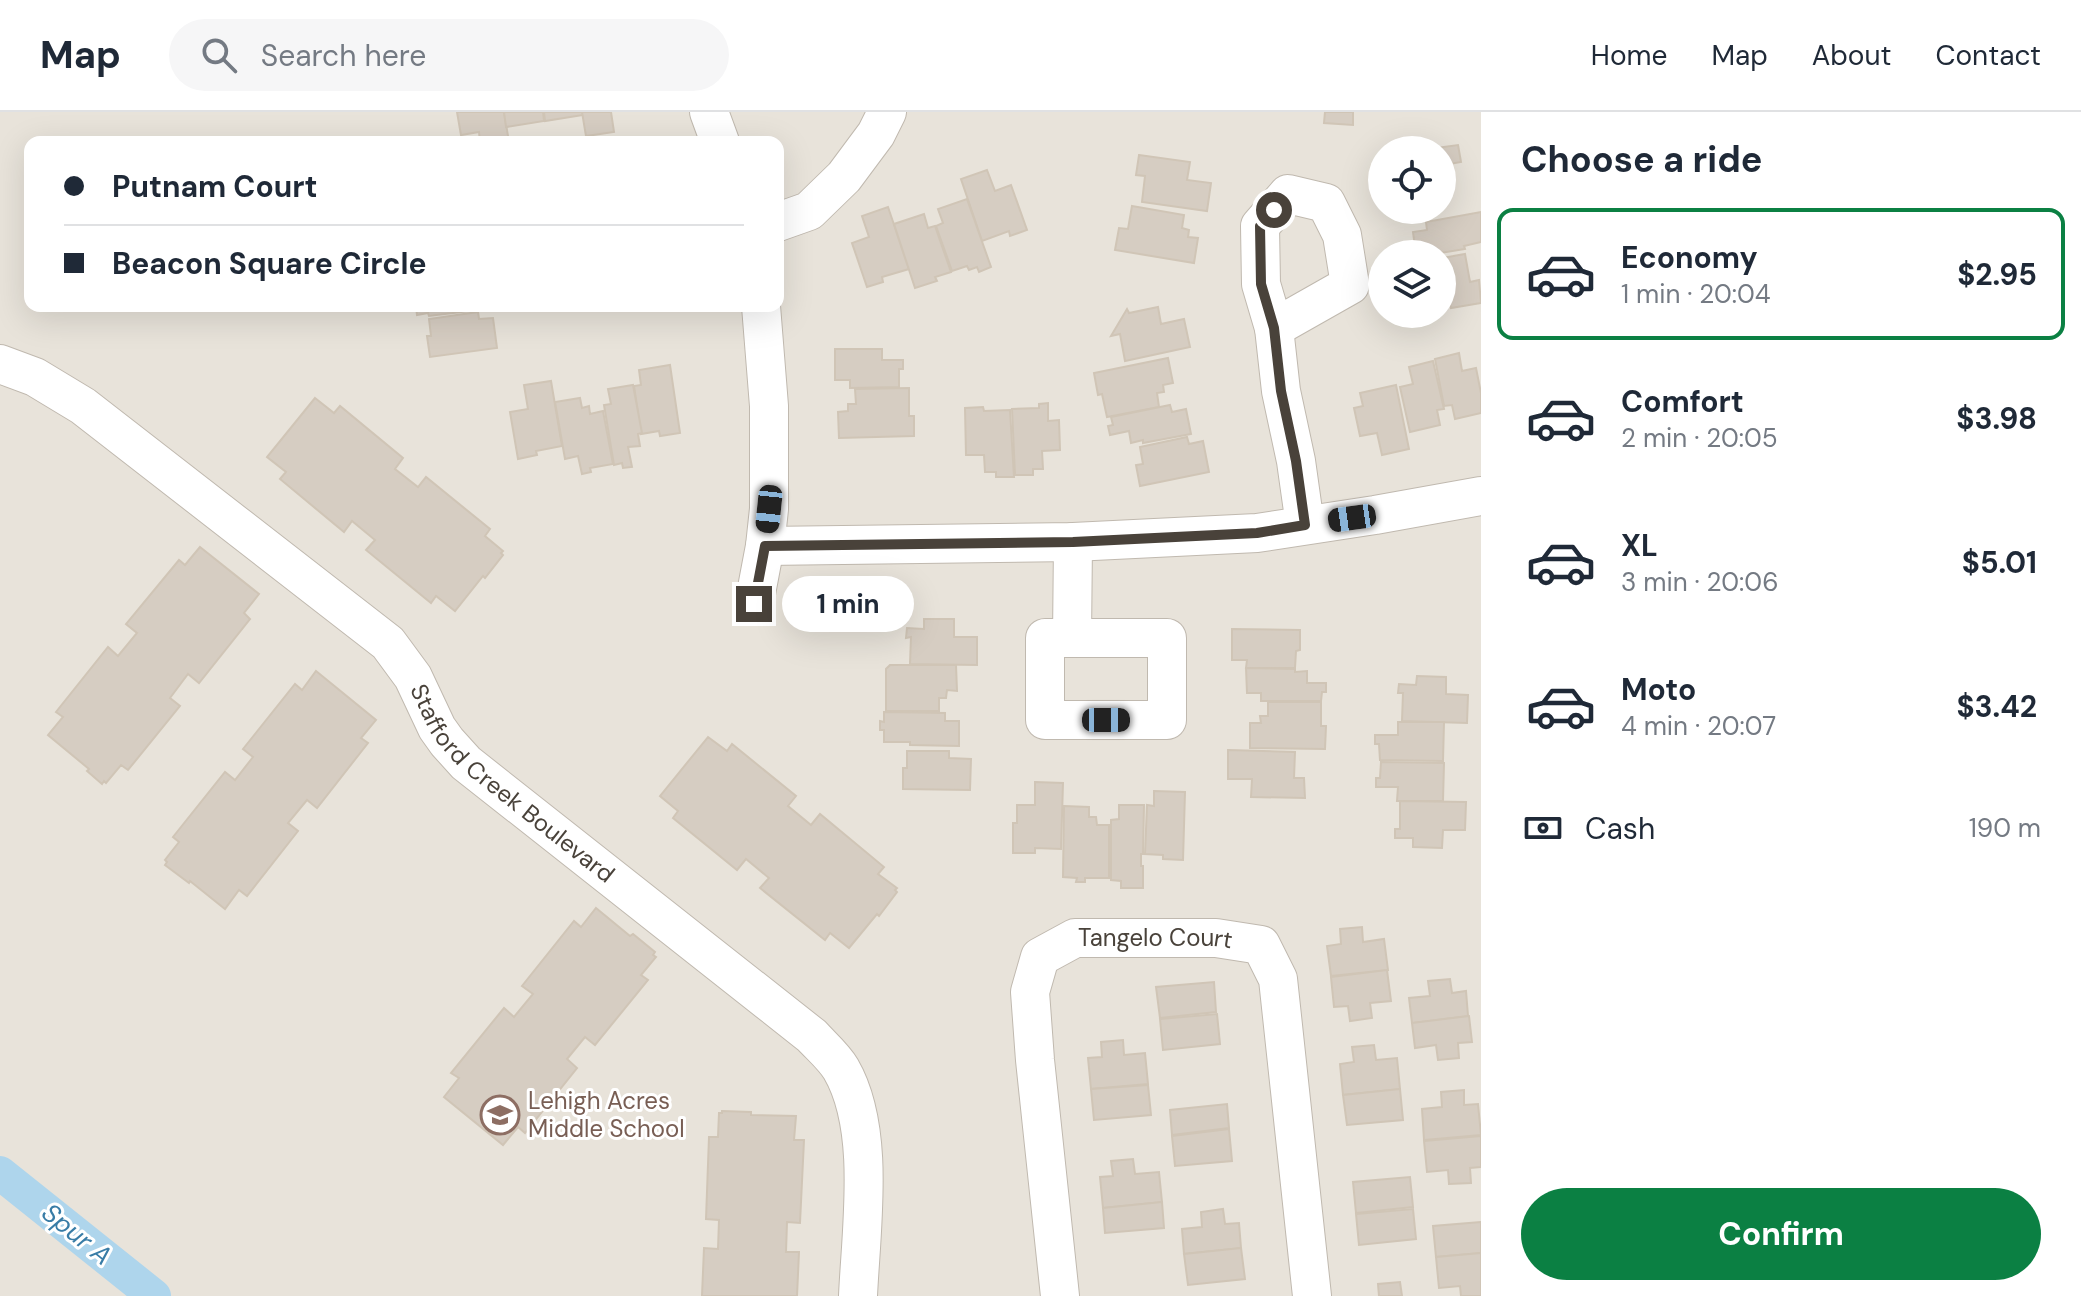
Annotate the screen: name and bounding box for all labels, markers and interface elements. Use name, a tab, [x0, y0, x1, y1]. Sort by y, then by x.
search box	[169, 19, 729, 91]
text: Map	[40, 30, 121, 80]
icon: search	[197, 33, 241, 77]
text: Search here	[261, 36, 426, 75]
text: Home	[1591, 37, 1667, 74]
text: Map	[1711, 37, 1768, 74]
text: About	[1812, 37, 1891, 74]
text: Contact	[1935, 37, 2041, 74]
map controls	[1368, 136, 1456, 328]
button: locate	[1368, 136, 1456, 224]
text: Choose a ride	[1521, 136, 1762, 183]
text: Putnam Court	[112, 167, 317, 206]
route start	[1256, 192, 1292, 228]
icon: car	[1525, 238, 1597, 310]
text: Economy	[1621, 238, 1758, 277]
button: layers	[1368, 240, 1456, 328]
text: Beacon Square Circle	[112, 244, 427, 283]
text: $2.95	[1957, 255, 2037, 294]
text: 1 min · 20:04	[1621, 277, 1771, 311]
icon: car	[1525, 382, 1597, 454]
text: Comfort	[1621, 382, 1744, 421]
text: $3.98	[1956, 399, 2037, 438]
text: 2 min · 20:05	[1621, 421, 1778, 455]
car	[755, 484, 783, 534]
car	[1327, 503, 1377, 533]
icon: car	[1525, 526, 1597, 598]
text: XL	[1621, 526, 1658, 565]
text: $5.01	[1962, 543, 2037, 582]
text: 3 min · 20:06	[1621, 565, 1778, 599]
callout: 1 min	[782, 576, 914, 632]
route end	[736, 586, 772, 622]
text: 1 min	[816, 587, 880, 621]
icon: car	[1525, 670, 1597, 742]
text: Moto	[1621, 670, 1696, 709]
street label: Stafford Creek Boulevard	[403, 679, 621, 889]
text: $3.42	[1956, 687, 2037, 726]
car	[1082, 708, 1130, 732]
text: 4 min · 20:07	[1621, 709, 1776, 743]
icon: cash	[1521, 806, 1565, 850]
text: Cash	[1585, 809, 1655, 848]
text: 190 m	[1969, 811, 2041, 845]
street label: Tangelo Court	[1078, 922, 1235, 955]
place label: Lehigh Acres Middle School	[528, 1085, 685, 1144]
school or university icon: Lehigh Acres Middle School	[479, 1094, 521, 1136]
button: Confirm	[1521, 1188, 2041, 1280]
water label: Spur A	[35, 1195, 119, 1273]

